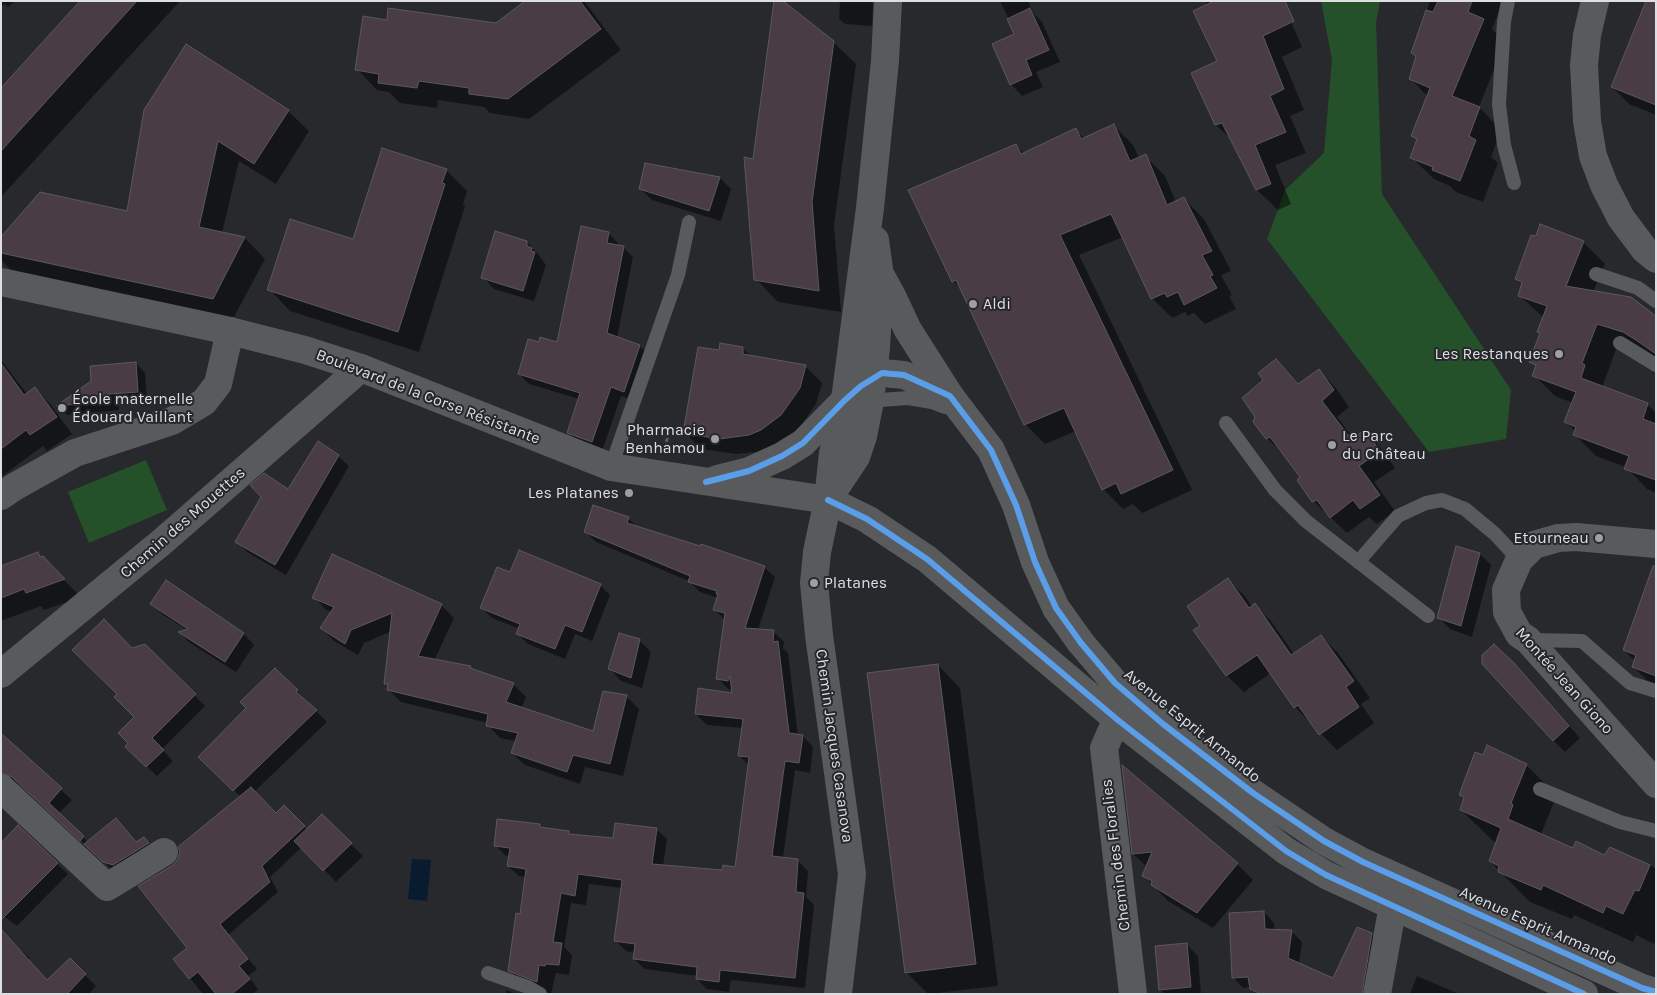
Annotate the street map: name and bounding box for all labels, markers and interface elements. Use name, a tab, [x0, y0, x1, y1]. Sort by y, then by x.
place label: Aldi	[983, 294, 1011, 314]
marker: Aldi	[967, 298, 979, 310]
place label: Les Restanques	[1435, 344, 1549, 364]
street label: Boulevard de la Corse Résistante	[313, 345, 543, 449]
marker: Les Restanques	[1553, 348, 1565, 360]
place label: École maternelle Édouard Vaillant	[72, 389, 193, 427]
marker: École maternelle Édouard Vaillant	[56, 402, 68, 414]
place label: Pharmacie Benhamou	[625, 420, 705, 458]
place label: Le Parc du Château	[1342, 426, 1426, 464]
marker: Pharmacie Benhamou	[709, 433, 721, 445]
marker: Le Parc du Château	[1326, 439, 1338, 451]
street label: Chemin des Mouettes	[116, 463, 250, 583]
place label: Les Platanes	[528, 483, 619, 503]
marker: Les Platanes	[623, 487, 635, 499]
place label: Etourneau	[1513, 528, 1589, 548]
marker: Etourneau	[1593, 532, 1605, 544]
place label: Platanes	[824, 573, 887, 593]
marker: Platanes	[808, 577, 820, 589]
street label: Montée Jean Giono	[1511, 624, 1617, 738]
street label: Chemin Jacques Casanova	[811, 648, 857, 844]
street label: Avenue Esprit Armando	[1120, 665, 1264, 787]
street label: Chemin des Floralies	[1097, 778, 1135, 932]
street label: Avenue Esprit Armando	[1456, 883, 1620, 969]

